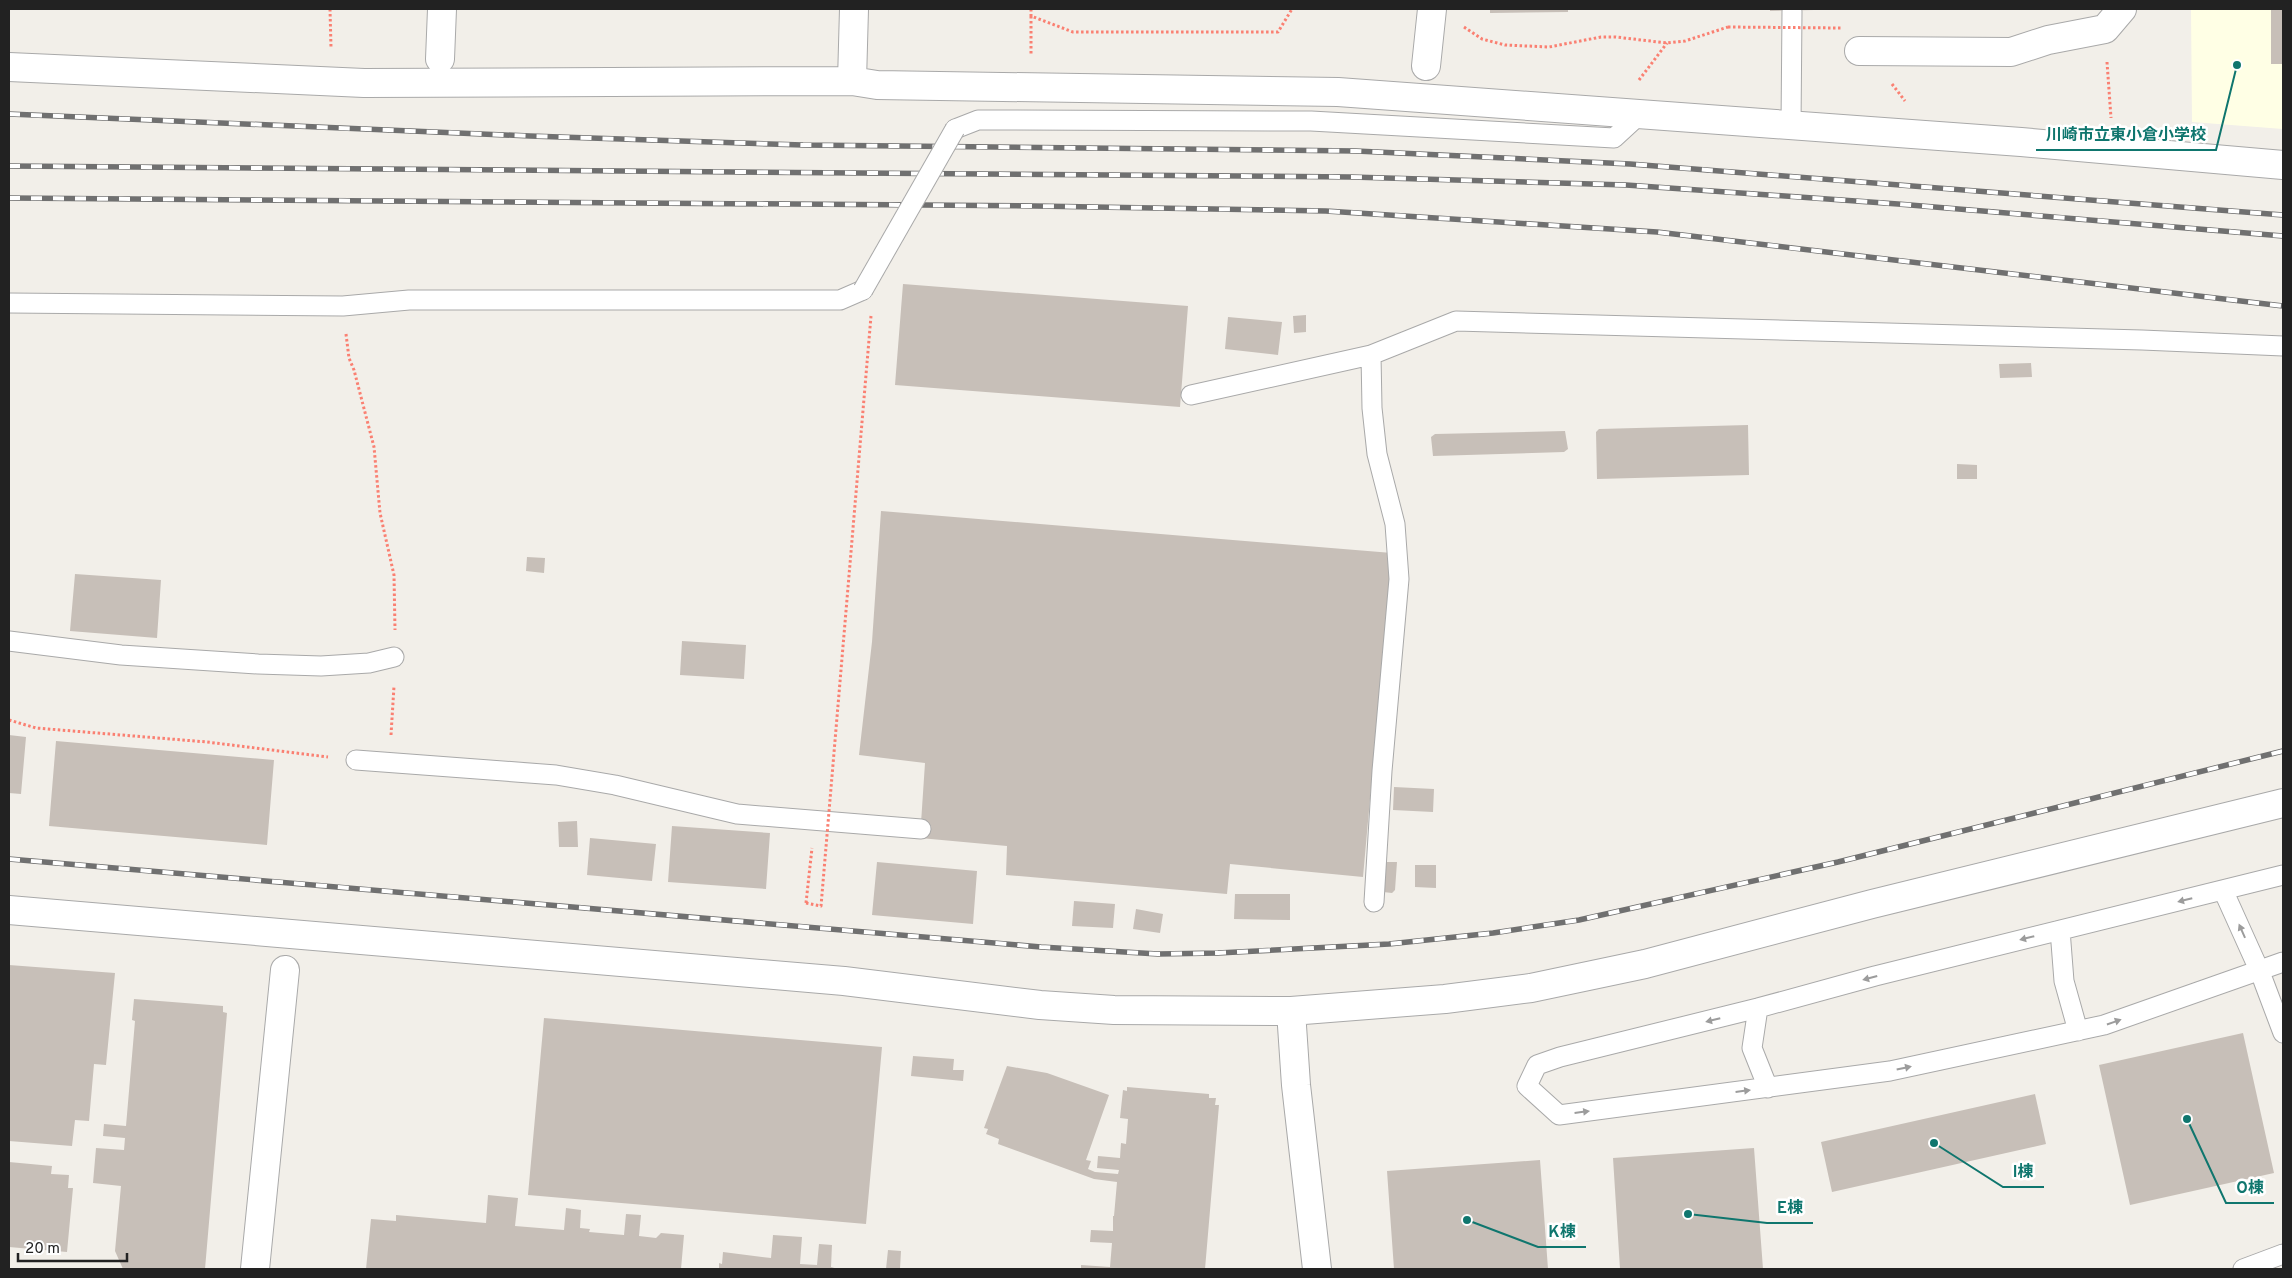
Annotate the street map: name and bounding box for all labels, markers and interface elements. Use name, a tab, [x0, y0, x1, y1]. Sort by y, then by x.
callout: 川崎市立東小倉小学校	[2036, 119, 2216, 150]
text: 川崎市立東小倉小学校	[2046, 126, 2206, 146]
one-way arrow	[2178, 896, 2193, 904]
one-way arrow	[2237, 924, 2245, 938]
one-way arrow	[2020, 934, 2035, 942]
one-way arrow	[1862, 974, 1877, 982]
one-way arrow	[1705, 1016, 1720, 1024]
one-way arrow	[2106, 1017, 2121, 1025]
one-way arrow	[1896, 1064, 1911, 1072]
one-way arrow	[1735, 1087, 1751, 1095]
one-way arrow	[1574, 1108, 1590, 1116]
callout: I棟	[2003, 1156, 2044, 1187]
text: I棟	[2013, 1162, 2033, 1183]
callout: O棟	[2226, 1172, 2274, 1203]
text: O棟	[2236, 1178, 2264, 1199]
callout: E棟	[1767, 1192, 1813, 1223]
text: E棟	[1777, 1198, 1803, 1219]
callout: K棟	[1538, 1216, 1586, 1247]
text: K棟	[1548, 1222, 1576, 1243]
scale bar	[18, 1230, 126, 1262]
text: 20 m	[25, 1240, 60, 1259]

